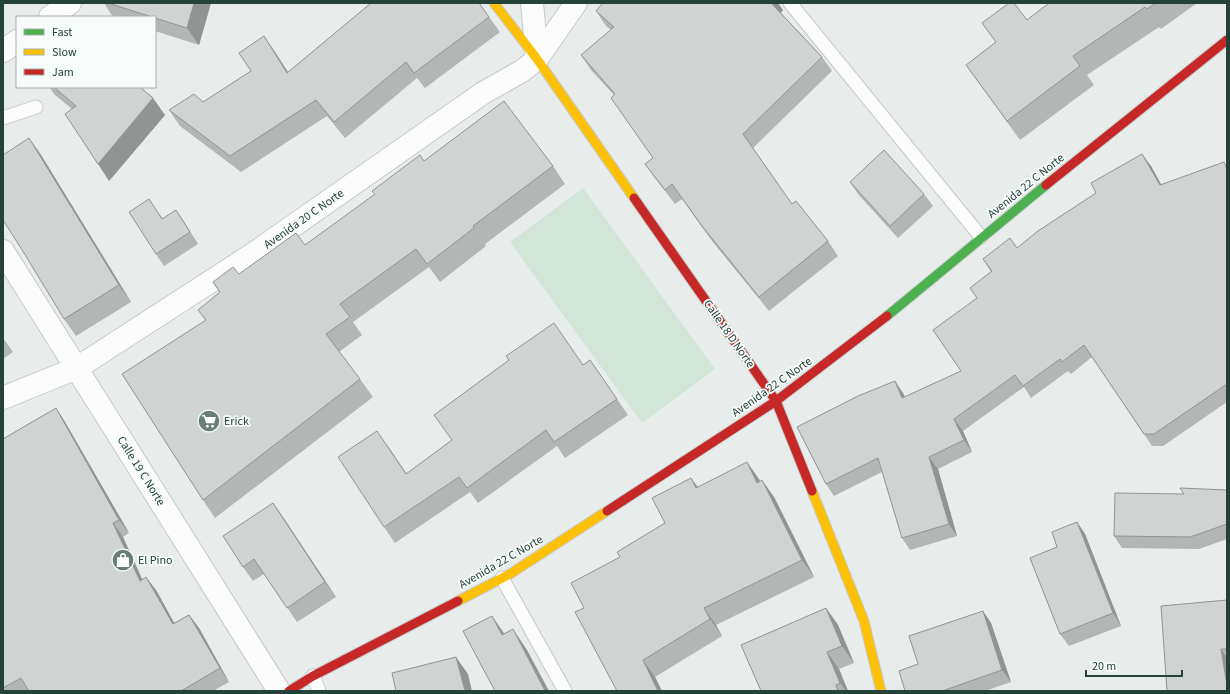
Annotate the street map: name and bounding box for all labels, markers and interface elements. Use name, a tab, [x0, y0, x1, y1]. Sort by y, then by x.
legend	[16, 16, 156, 88]
text: Fast	[52, 24, 72, 41]
text: Slow	[52, 44, 77, 61]
text: Jam	[52, 64, 74, 81]
street label: Avenida 22 C Norte	[984, 150, 1068, 222]
street label: Avenida 20 C Norte	[260, 185, 348, 253]
street label: Calle 18 D Norte	[699, 296, 759, 372]
street label: Avenida 22 C Norte	[728, 353, 816, 421]
supermarket icon: Erick	[196, 408, 222, 434]
place label: Erick	[224, 413, 249, 430]
street label: Calle 19 C Norte	[113, 433, 169, 509]
street label: Avenida 22 C Norte	[456, 531, 546, 593]
shop icon: El Pino	[110, 547, 136, 573]
place label: El Pino	[138, 552, 173, 569]
scale bar	[1086, 652, 1182, 678]
text: 20 m	[1092, 658, 1116, 675]

